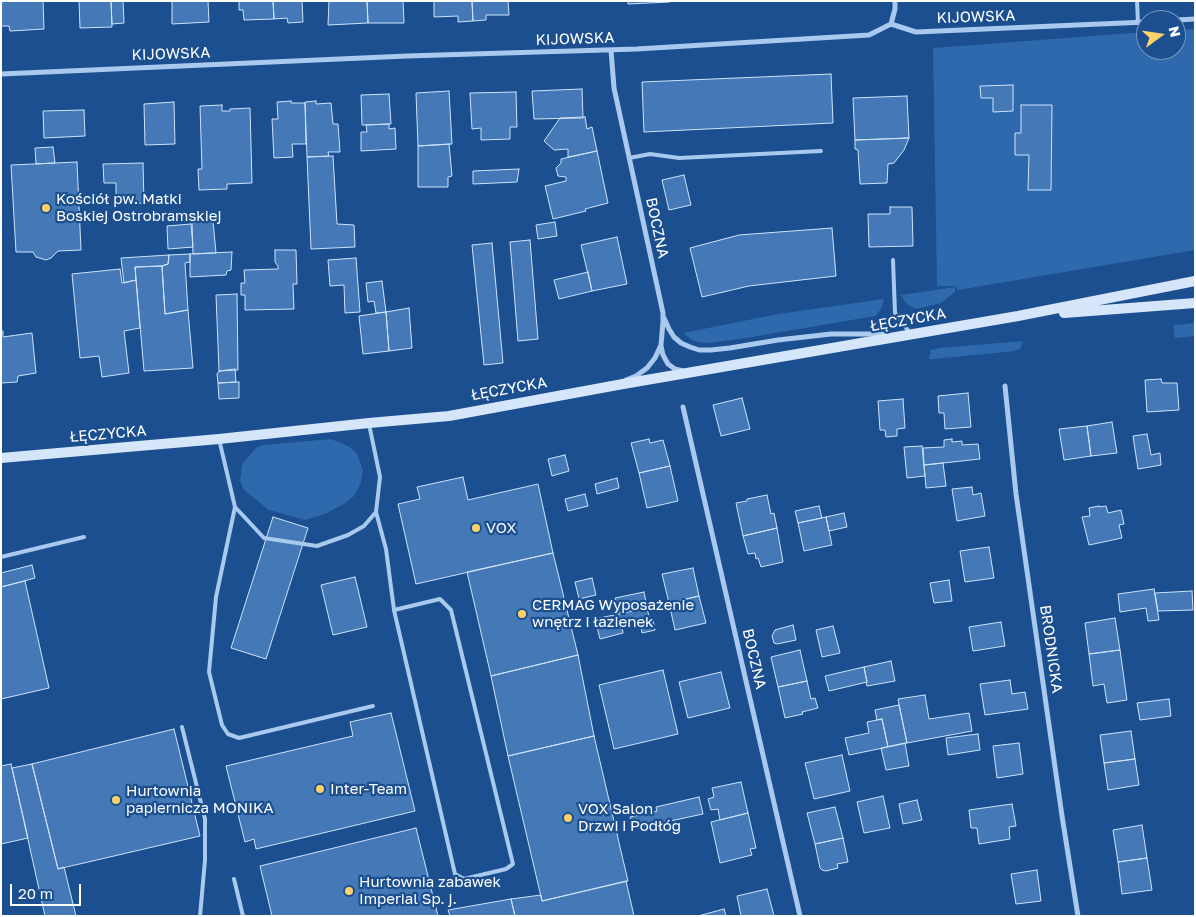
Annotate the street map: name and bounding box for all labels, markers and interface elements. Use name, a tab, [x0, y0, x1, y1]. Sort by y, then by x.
street label: KIJOWSKA	[936, 7, 1016, 27]
north arrow	[1136, 10, 1186, 60]
text: N	[1166, 24, 1185, 39]
street label: KIJOWSKA	[535, 29, 615, 49]
street label: KIJOWSKA	[131, 44, 211, 64]
place label: Kościół pw. Matki Boskiej Ostrobramskiej	[56, 190, 222, 225]
street label: BOCZNA	[642, 196, 672, 260]
marker: Kościół pw. Matki Boskiej Ostrobramskiej	[40, 202, 52, 214]
street label: ŁĘCZYCKA	[869, 304, 947, 336]
street label: ŁĘCZYCKA	[470, 373, 548, 405]
street label: ŁĘCZYCKA	[69, 422, 147, 446]
place label: VOX	[486, 519, 516, 537]
marker: VOX	[470, 522, 482, 534]
place label: CERMAG Wyposażenie wnętrz i łazienek	[532, 596, 694, 631]
street label: BRODNICKA	[1036, 604, 1066, 694]
marker: CERMAG Wyposażenie wnętrz i łazienek	[516, 608, 528, 620]
street label: BOCZNA	[738, 627, 770, 691]
place label: Inter-Team	[330, 780, 407, 798]
place label: Hurtownia papiernicza MONIKA	[126, 782, 274, 817]
marker: Inter-Team	[314, 783, 326, 795]
marker: Hurtownia papiernicza MONIKA	[110, 794, 122, 806]
place label: VOX Salon Drzwi i Podłóg	[578, 800, 681, 835]
marker: VOX Salon Drzwi i Podłóg	[562, 812, 574, 824]
place label: Hurtownia zabawek Imperial Sp. j.	[359, 873, 501, 908]
scale bar	[12, 874, 84, 906]
text: 20 m	[18, 884, 53, 902]
marker: Hurtownia zabawek Imperial Sp. j.	[343, 885, 355, 897]

